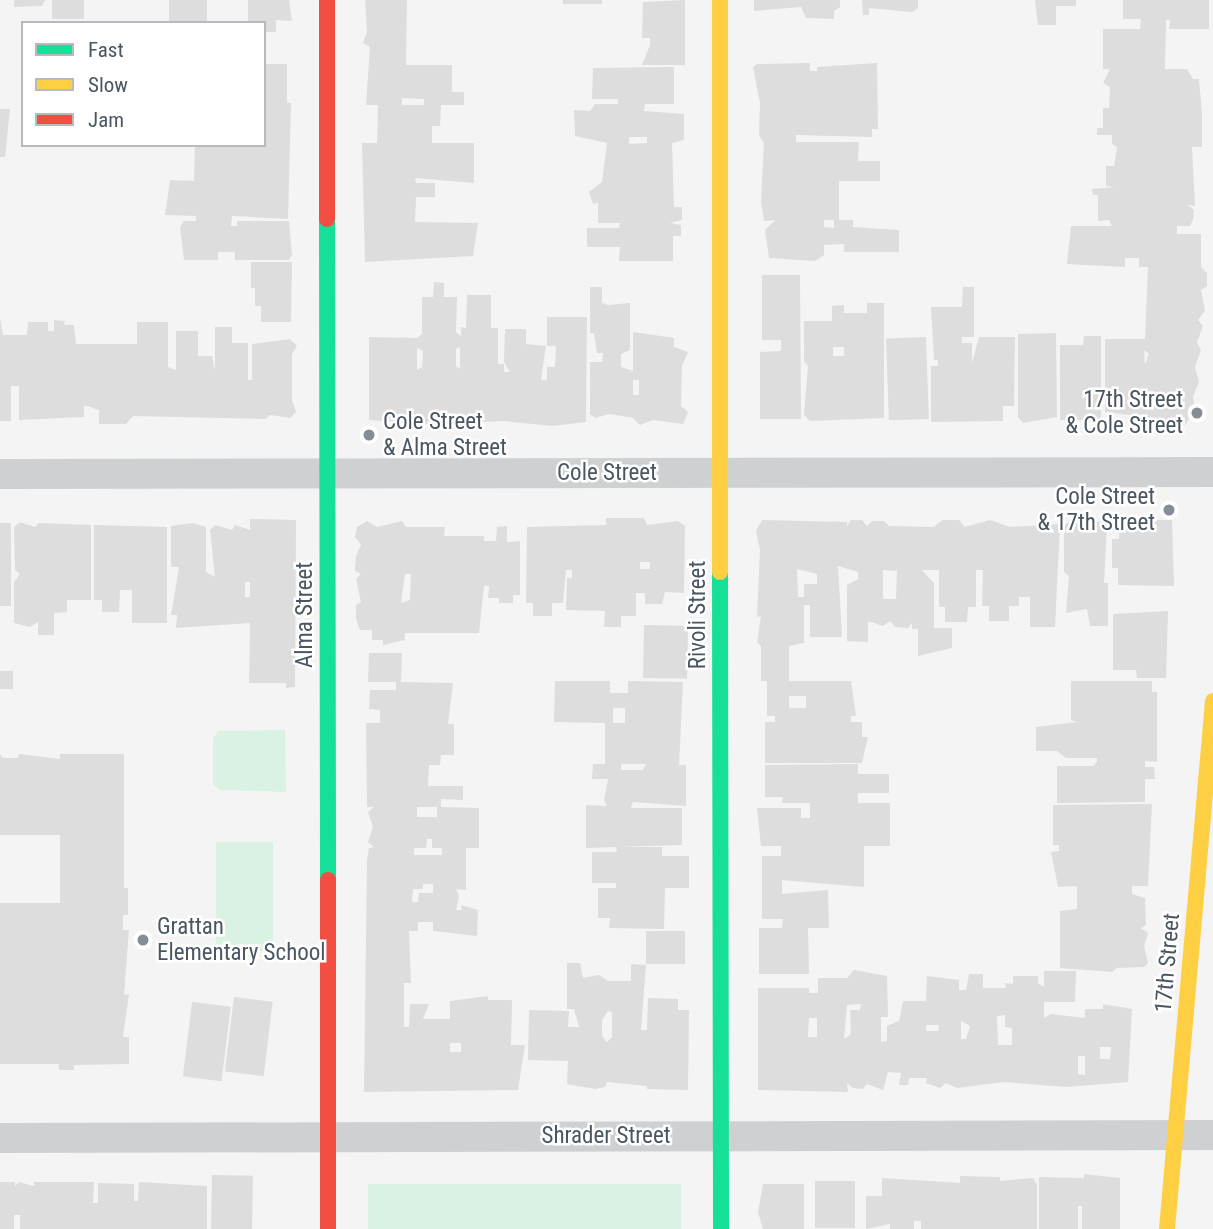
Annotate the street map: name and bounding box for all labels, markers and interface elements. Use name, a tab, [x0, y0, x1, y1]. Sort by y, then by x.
legend	[21, 21, 266, 147]
text: Fast	[88, 38, 124, 62]
text: Slow	[88, 73, 128, 97]
text: Jam	[88, 108, 124, 132]
place label: 17th Street & Cole Street	[1065, 386, 1183, 440]
marker: 17th Street & Cole Street	[1189, 405, 1205, 421]
place label: Cole Street & Alma Street	[383, 408, 507, 462]
marker: Cole Street & Alma Street	[361, 427, 377, 443]
street label: Cole Street	[557, 459, 657, 487]
place label: Cole Street & 17th Street	[1037, 483, 1155, 537]
marker: Cole Street & 17th Street	[1161, 502, 1177, 518]
street label: Rivoli Street	[684, 561, 712, 669]
street label: Alma Street	[291, 562, 319, 668]
street label: 17th Street	[1150, 912, 1186, 1014]
place label: Grattan Elementary School	[157, 913, 326, 967]
marker: Grattan Elementary School	[135, 932, 151, 948]
street label: Shrader Street	[542, 1122, 670, 1150]

